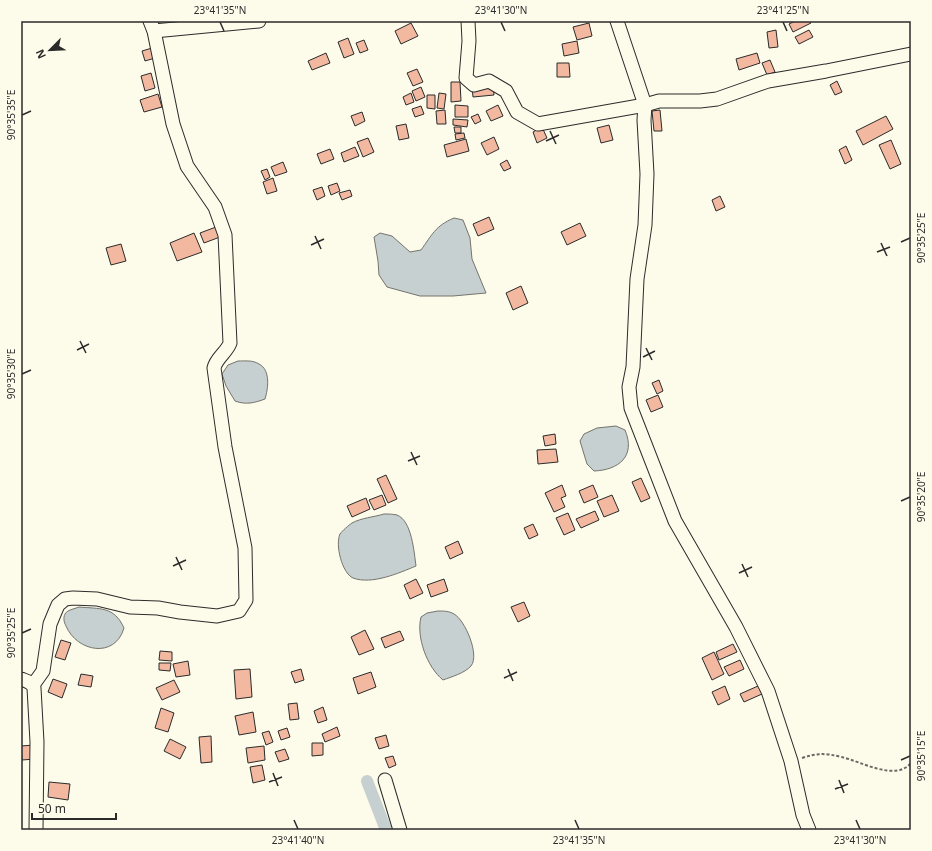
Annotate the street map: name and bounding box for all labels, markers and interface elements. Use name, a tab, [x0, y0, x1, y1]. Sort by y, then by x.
text: 23°41'35"N	[194, 3, 246, 17]
text: 23°41'30"N	[475, 3, 527, 17]
text: 23°41'25"N	[757, 3, 809, 17]
north arrow	[30, 30, 70, 70]
text: N	[32, 47, 49, 61]
text: 90°35'35"E	[4, 90, 18, 140]
text: 90°35'25"E	[914, 213, 928, 263]
text: 90°35'30"E	[4, 349, 18, 399]
text: 90°35'20"E	[914, 472, 928, 522]
text: 90°35'25"E	[4, 608, 18, 658]
text: 90°35'15"E	[914, 731, 928, 781]
scale bar	[32, 795, 116, 821]
text: 50 m	[38, 800, 66, 817]
text: 23°41'40"N	[272, 833, 324, 847]
text: 23°41'35"N	[553, 833, 605, 847]
text: 23°41'30"N	[834, 833, 886, 847]

